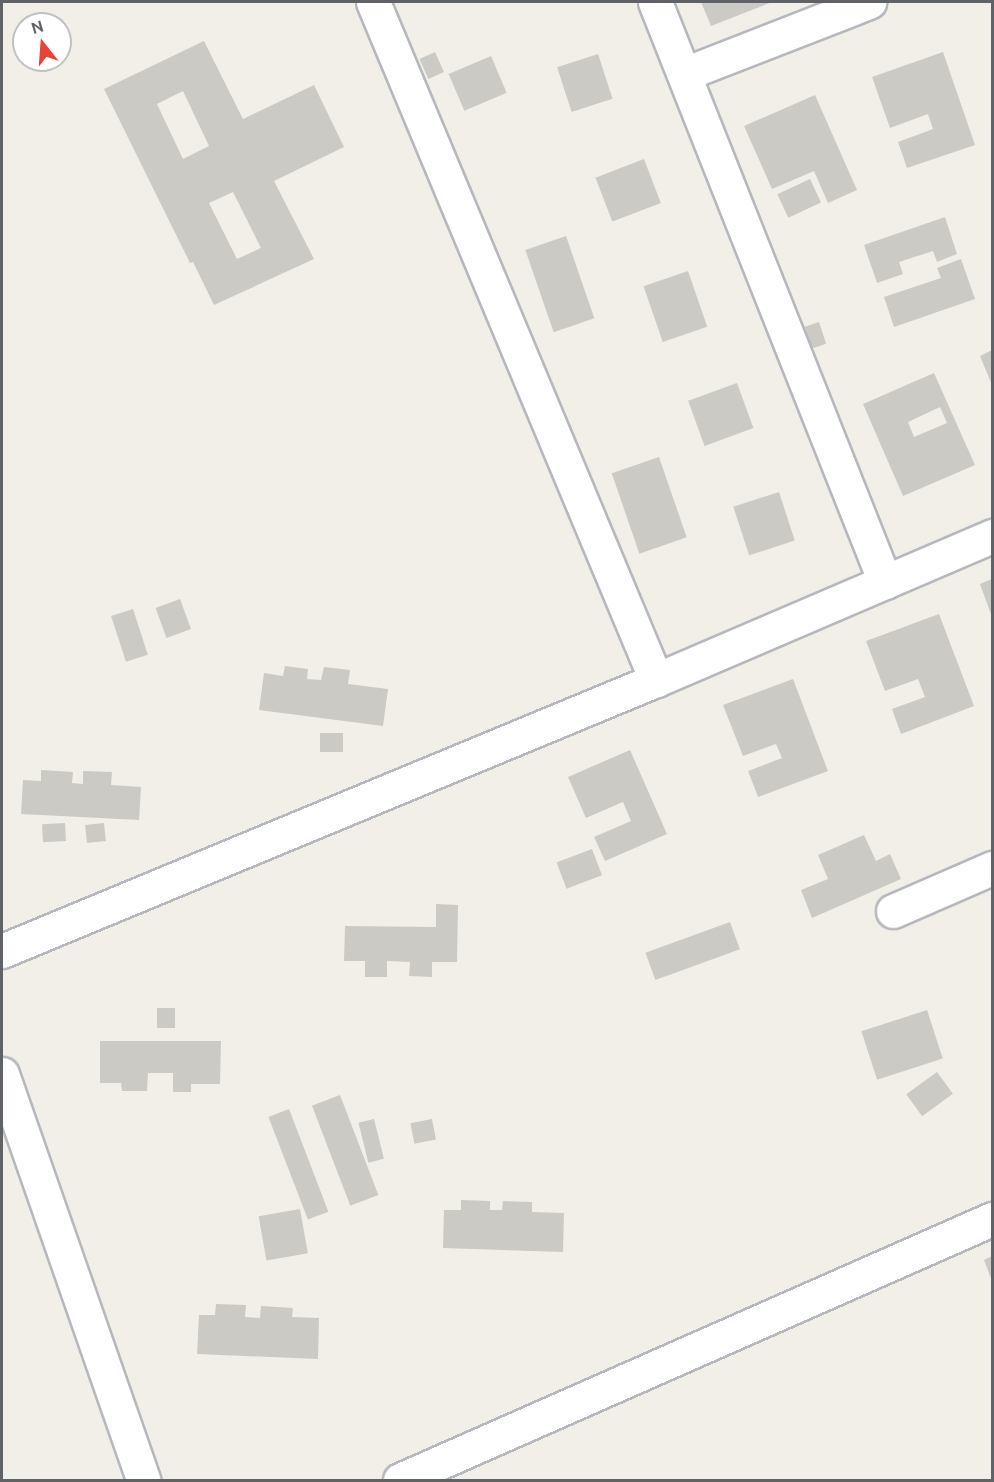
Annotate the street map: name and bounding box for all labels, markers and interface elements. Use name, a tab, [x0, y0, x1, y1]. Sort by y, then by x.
north arrow	[12, 12, 72, 72]
text: N	[29, 16, 46, 37]

